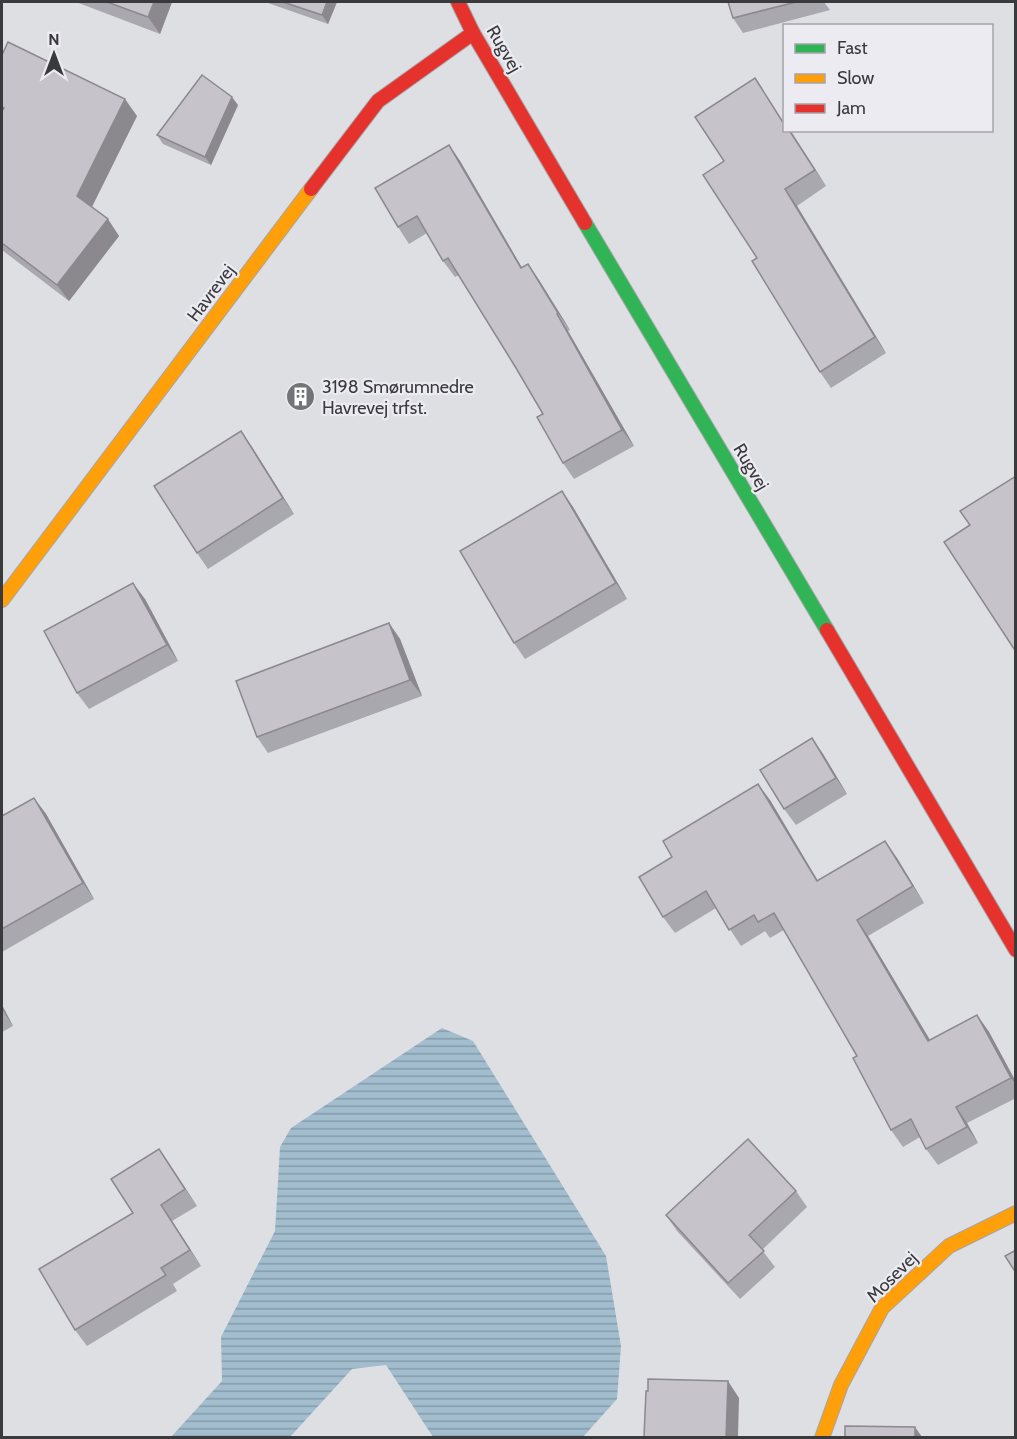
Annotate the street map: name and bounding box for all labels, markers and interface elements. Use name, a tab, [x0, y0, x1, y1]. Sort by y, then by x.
street label: Rugvej	[482, 22, 526, 76]
north arrow	[24, 24, 84, 84]
legend	[783, 24, 993, 132]
text: N	[48, 30, 60, 49]
text: Fast	[837, 37, 868, 59]
text: Slow	[837, 67, 874, 89]
text: Jam	[836, 97, 866, 119]
street label: Havrevej	[182, 260, 240, 326]
place label: 3198 Smørumnedre Havrevej trfst.	[322, 376, 474, 419]
building icon: 3198 Smørumnedre Havrevej trfst.	[285, 381, 317, 413]
street label: Rugvej	[728, 440, 774, 494]
street label: Mosevej	[862, 1247, 922, 1307]

